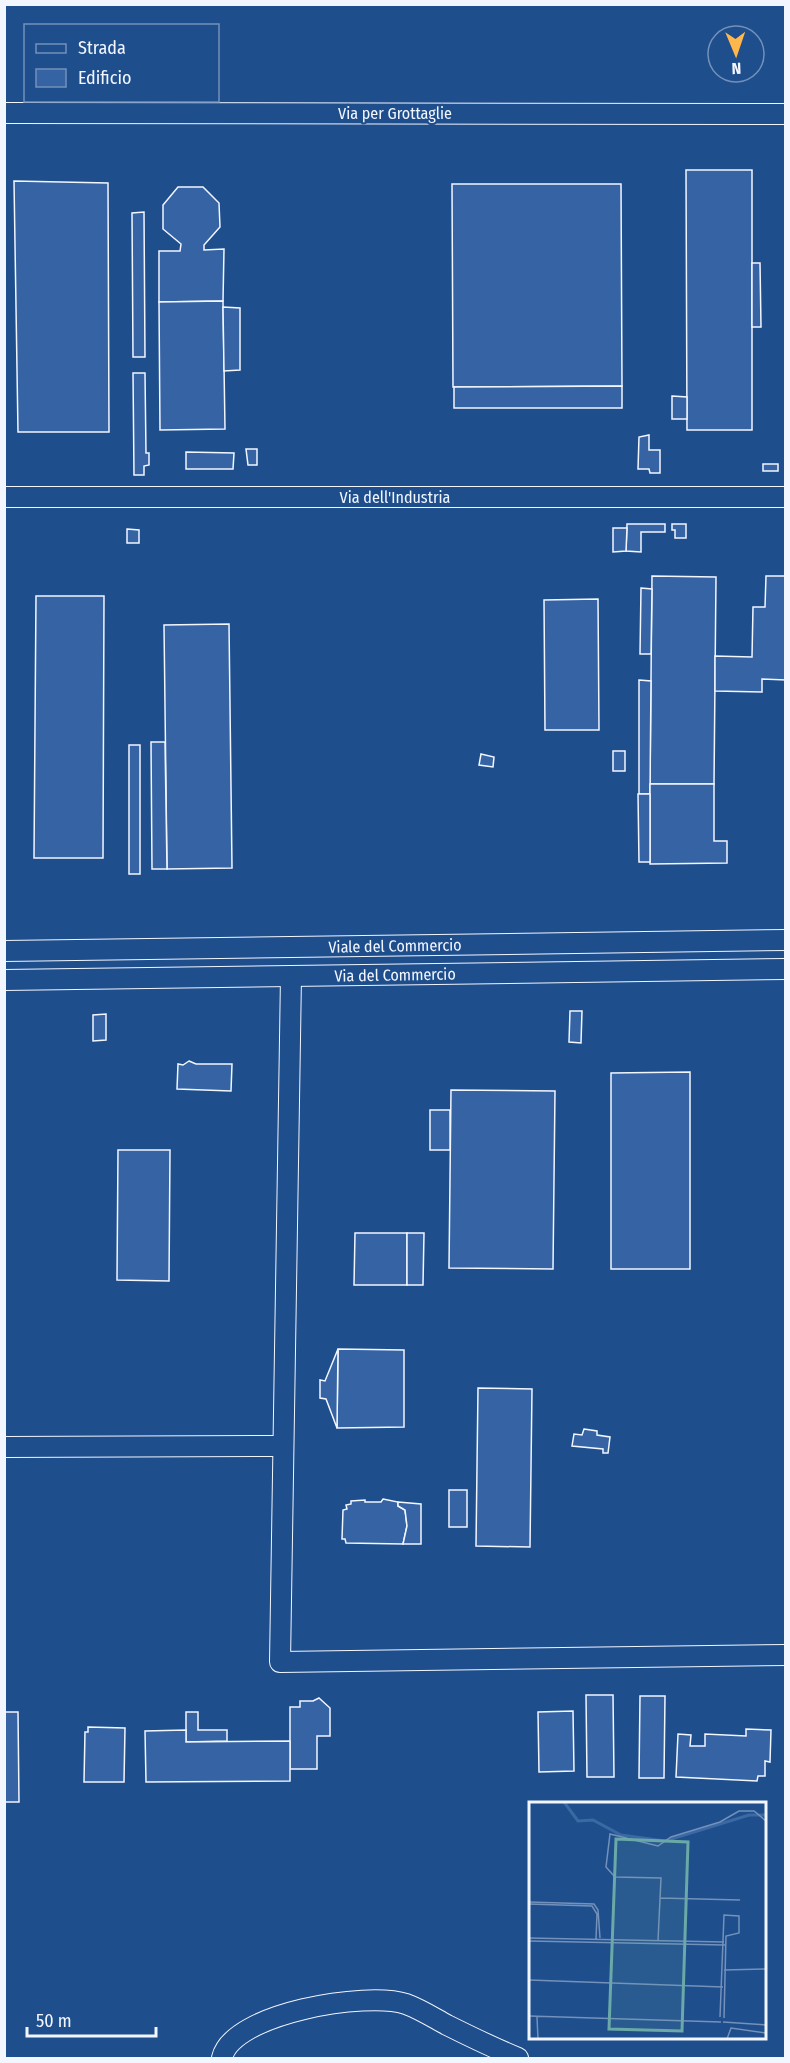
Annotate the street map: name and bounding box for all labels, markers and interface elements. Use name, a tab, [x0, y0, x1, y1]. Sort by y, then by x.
legend	[24, 24, 219, 102]
north arrow	[706, 24, 766, 84]
text: Strada	[78, 37, 126, 59]
text: N	[731, 59, 742, 78]
text: Edificio	[78, 67, 131, 89]
street label: Via per Grottaglie	[338, 104, 452, 123]
street label: Via dell'Industria	[340, 488, 451, 507]
street label: Viale del Commercio	[328, 935, 462, 957]
street label: Via del Commercio	[334, 964, 456, 986]
inset map	[529, 1802, 766, 2039]
scale bar	[27, 2000, 156, 2038]
text: 50 m	[36, 2010, 72, 2032]

